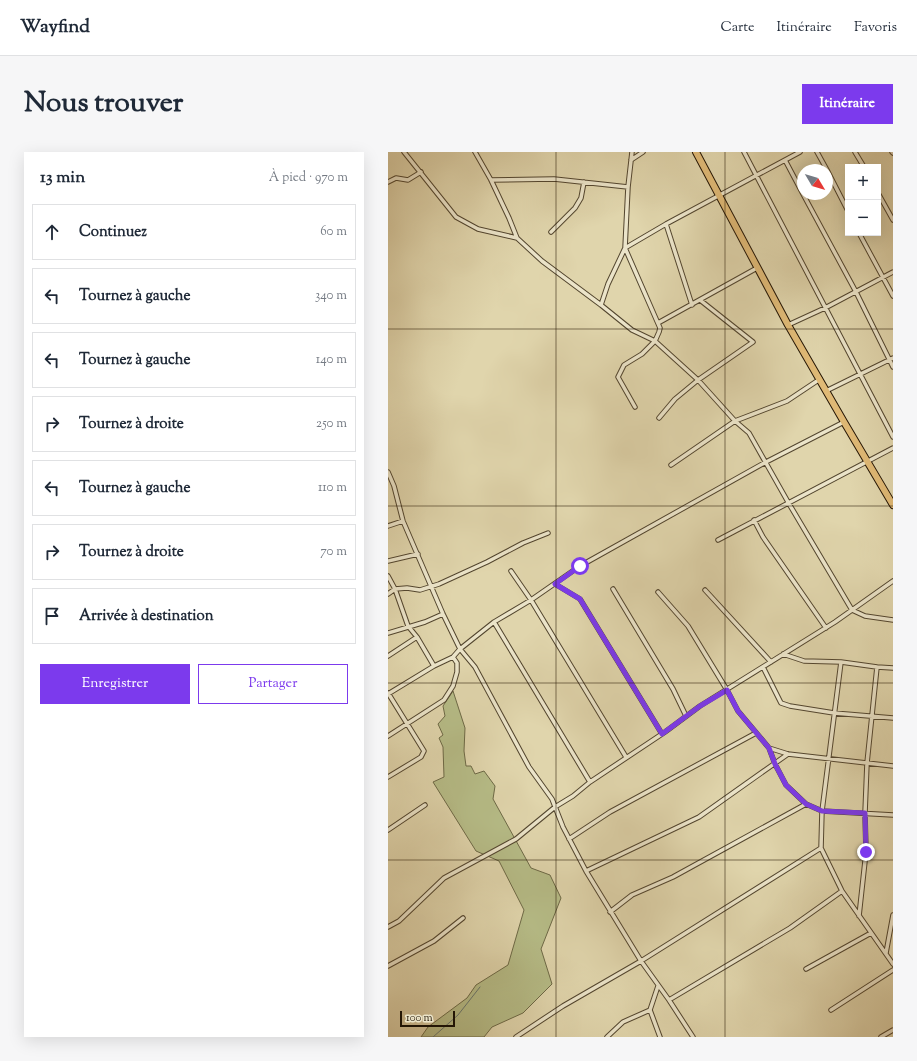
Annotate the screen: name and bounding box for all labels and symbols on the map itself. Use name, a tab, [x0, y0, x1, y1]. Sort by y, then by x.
north arrow	[797, 164, 833, 200]
route start	[571, 557, 589, 575]
route end	[857, 843, 875, 861]
scale bar	[400, 1009, 455, 1028]

